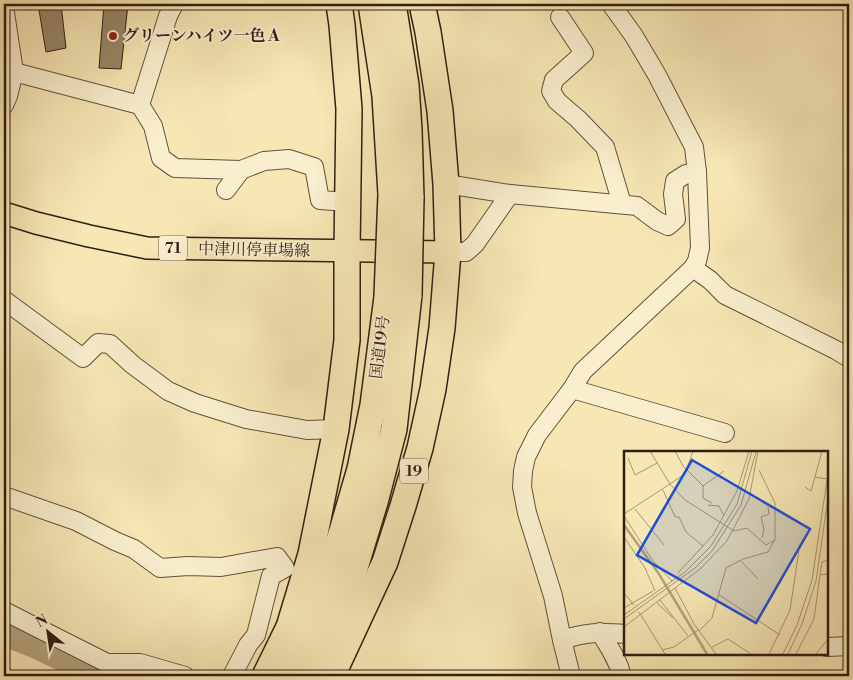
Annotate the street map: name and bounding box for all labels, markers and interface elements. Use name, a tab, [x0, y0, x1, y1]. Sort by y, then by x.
place label: グリーンハイツ一色 A	[123, 26, 280, 46]
marker: グリーンハイツ一色 A	[107, 30, 119, 42]
road number: 71	[159, 236, 187, 260]
street label: 中津川停車場線	[198, 239, 310, 261]
street label: 国道19号	[366, 314, 394, 380]
inset map	[624, 451, 828, 655]
road number: 19	[400, 458, 428, 484]
north arrow	[22, 608, 72, 658]
text: N	[33, 611, 51, 632]

